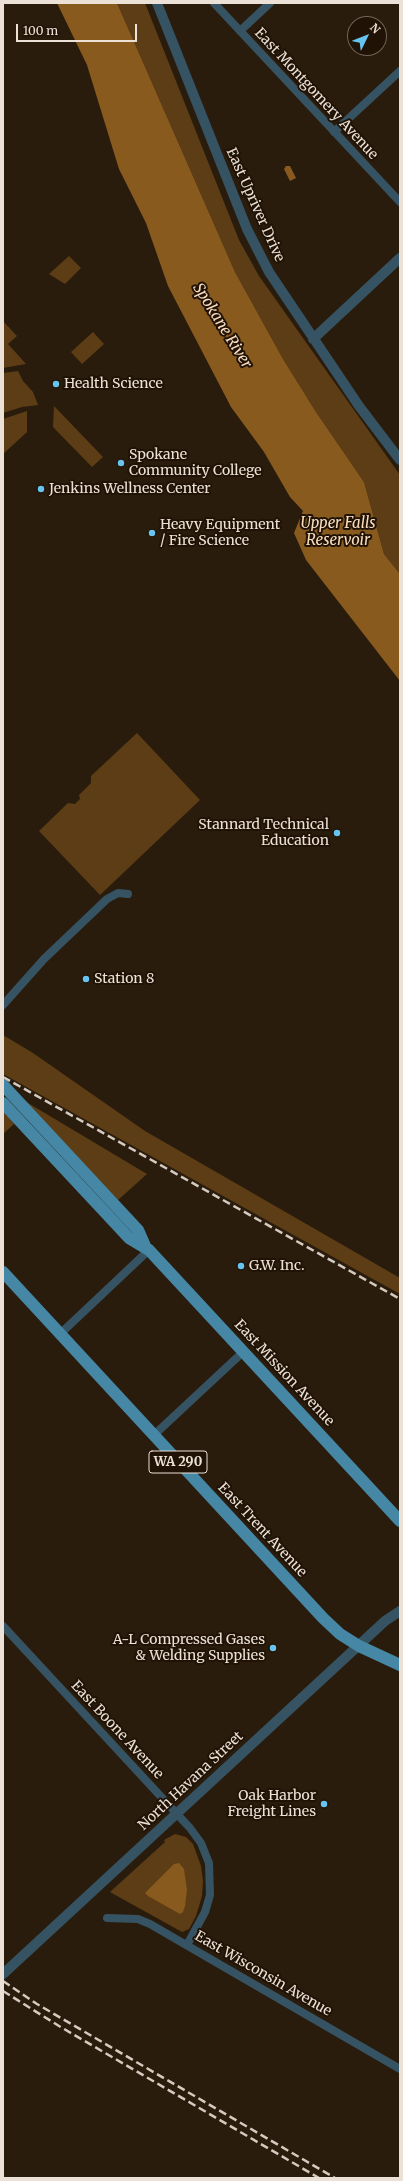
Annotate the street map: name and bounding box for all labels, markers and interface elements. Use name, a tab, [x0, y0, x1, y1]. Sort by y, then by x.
scale bar	[18, 16, 139, 42]
north arrow	[347, 16, 387, 56]
text: N	[367, 21, 383, 36]
text: 100 m	[23, 23, 58, 38]
street label: East Montgomery Avenue	[251, 25, 381, 163]
street label: East Upriver Drive	[222, 145, 288, 265]
water label: Spokane River	[189, 280, 255, 372]
place label: Health Science	[64, 376, 163, 392]
marker: Health Science	[51, 379, 61, 389]
place label: Spokane Community College	[129, 447, 262, 480]
marker: Spokane Community College	[116, 458, 126, 468]
place label: Jenkins Wellness Center	[49, 481, 210, 497]
marker: Jenkins Wellness Center	[36, 484, 46, 494]
water label: Upper Falls Reservoir	[300, 515, 376, 550]
place label: Heavy Equipment / Fire Science	[160, 517, 280, 550]
marker: Heavy Equipment / Fire Science	[147, 528, 157, 538]
place label: Stannard Technical Education	[198, 817, 329, 850]
marker: Stannard Technical Education	[332, 828, 342, 838]
place label: Station 8	[94, 971, 154, 987]
marker: Station 8	[81, 974, 91, 984]
place label: G.W. Inc.	[249, 1258, 305, 1274]
marker: G.W. Inc.	[236, 1261, 246, 1271]
street label: East Mission Avenue	[231, 1316, 337, 1430]
road number: WA 290	[149, 1451, 207, 1473]
street label: East Trent Avenue	[214, 1479, 310, 1581]
place label: A-L Compressed Gases & Welding Supplies	[113, 1632, 265, 1664]
marker: A-L Compressed Gases & Welding Supplies	[268, 1643, 278, 1653]
street label: East Boone Avenue	[67, 1677, 167, 1783]
street label: North Havana Street	[135, 1728, 247, 1834]
place label: Oak Harbor Freight Lines	[227, 1788, 316, 1820]
marker: Oak Harbor Freight Lines	[319, 1799, 329, 1809]
street label: East Wisconsin Avenue	[192, 1928, 334, 2020]

